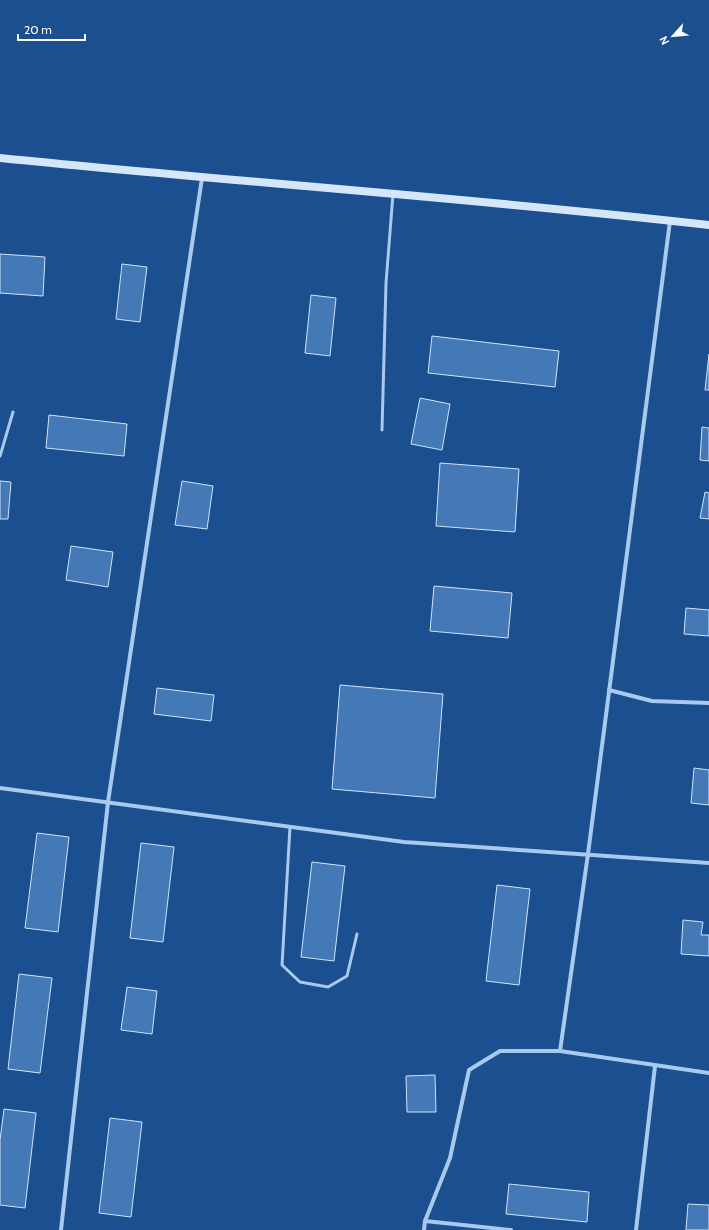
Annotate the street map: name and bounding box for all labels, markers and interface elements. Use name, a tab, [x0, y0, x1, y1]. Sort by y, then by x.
scale bar	[18, 16, 85, 42]
north arrow	[653, 16, 693, 56]
text: 20 m	[24, 22, 52, 37]
text: N	[656, 34, 672, 47]

